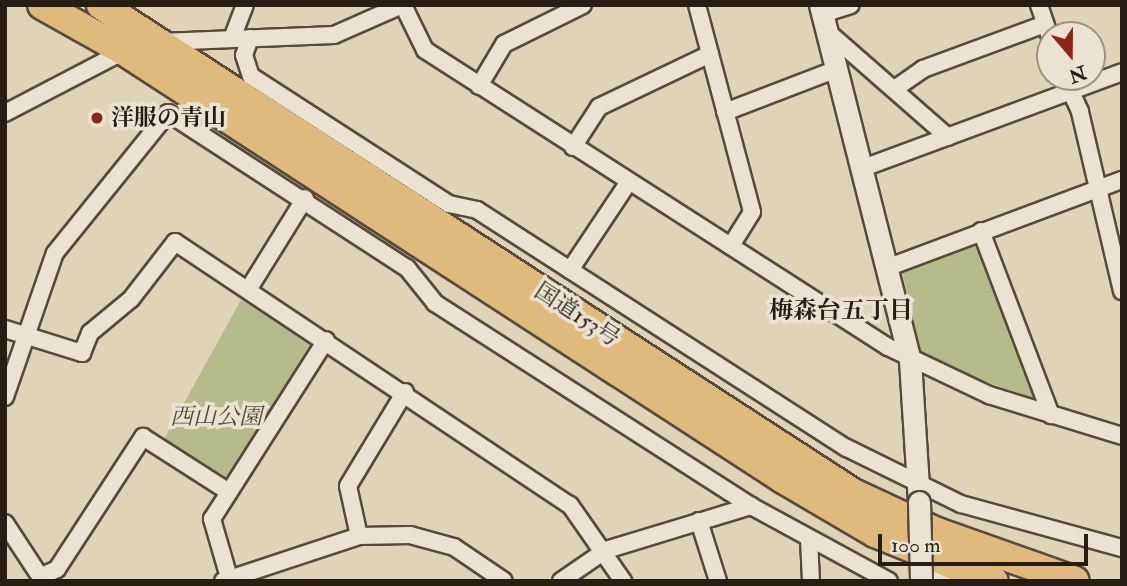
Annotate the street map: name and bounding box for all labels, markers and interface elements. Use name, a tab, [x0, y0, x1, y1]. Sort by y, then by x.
north arrow	[1036, 21, 1106, 91]
text: N	[1065, 60, 1090, 88]
place label: 洋服の青山	[111, 104, 226, 132]
marker: 洋服の青山	[89, 110, 105, 126]
street label: 国道153号	[529, 277, 625, 353]
district label: 梅森台五丁目	[769, 297, 913, 325]
park label: 西山公園	[170, 403, 262, 431]
scale bar	[882, 520, 1092, 564]
text: 100 m	[891, 532, 941, 559]

